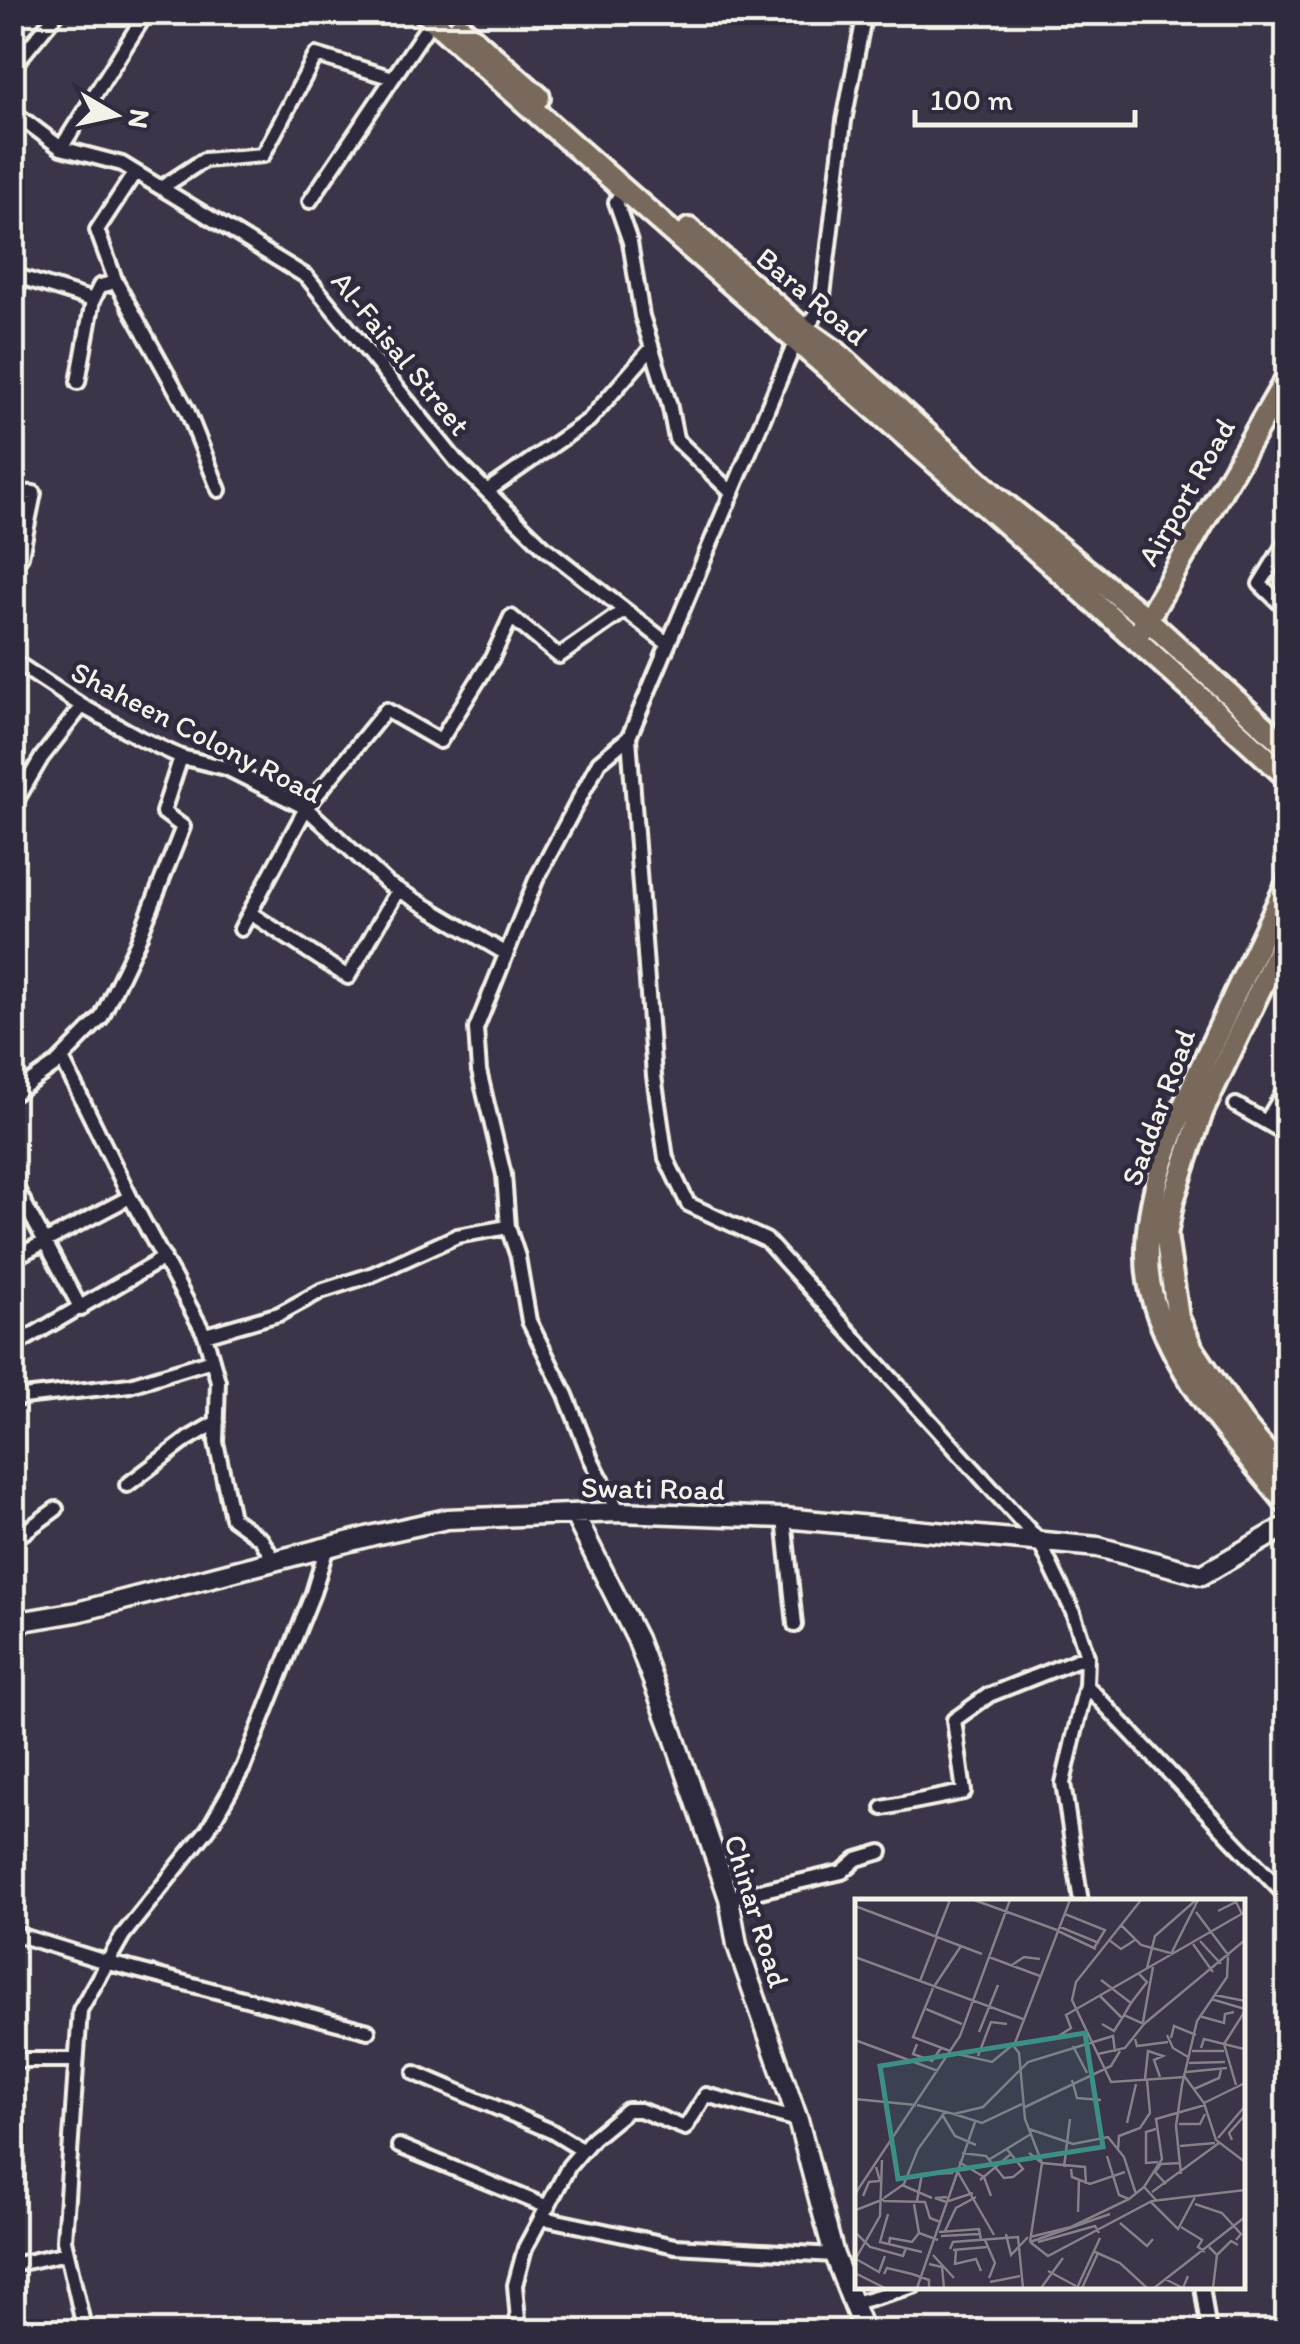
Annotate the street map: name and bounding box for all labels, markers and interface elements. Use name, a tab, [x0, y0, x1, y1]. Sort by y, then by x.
north arrow	[65, 65, 165, 165]
scale bar	[915, 65, 1135, 127]
text: 100 m	[930, 81, 1013, 118]
text: N	[121, 107, 158, 131]
street label: Bara Road	[749, 239, 875, 353]
street label: Al-Faisal Street	[323, 263, 479, 443]
street label: Airport Road	[1129, 412, 1243, 572]
street label: Shaheen Colony Road	[65, 653, 329, 812]
street label: Saddar Road	[1113, 1023, 1204, 1190]
street label: Swati Road	[581, 1468, 725, 1508]
street label: Chinar Road	[716, 1830, 798, 1992]
inset map	[855, 1899, 1245, 2289]

